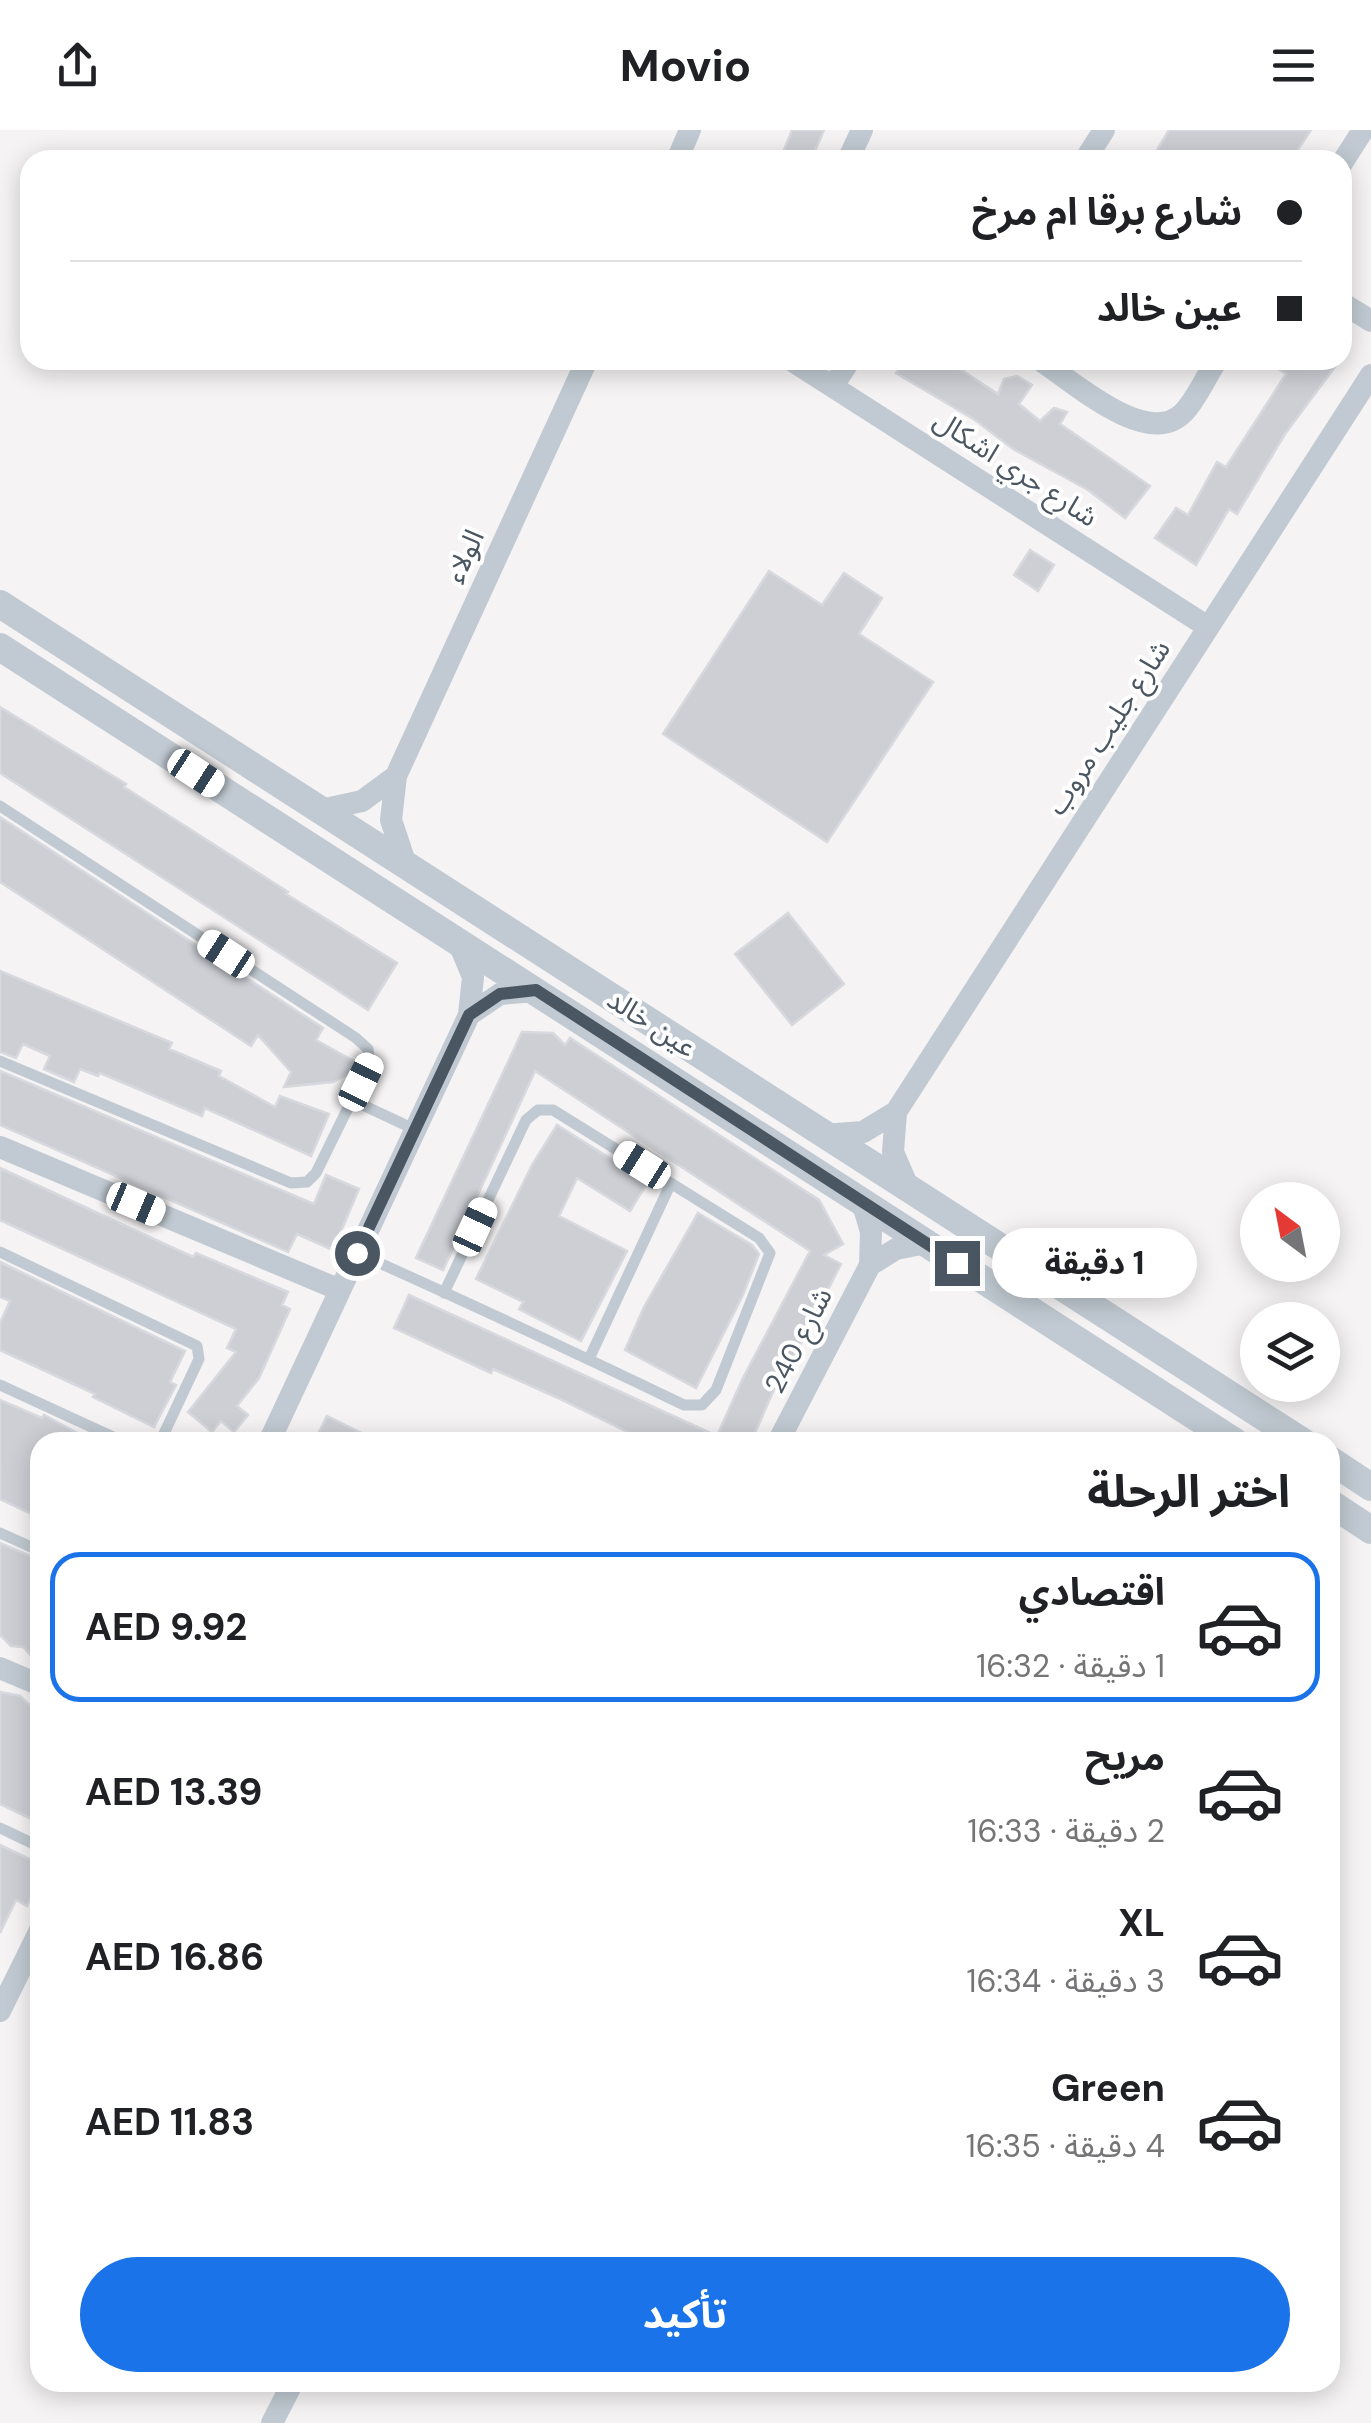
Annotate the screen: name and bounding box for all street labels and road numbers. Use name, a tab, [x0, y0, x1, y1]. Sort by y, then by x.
street label: شارع جري اشكال	[925, 401, 1105, 537]
street label: الولاء	[436, 523, 493, 589]
street label: شارع جليب مروب	[1038, 633, 1180, 823]
street label: عين خالد	[600, 981, 703, 1066]
street label: شارع 240	[756, 1281, 843, 1400]

